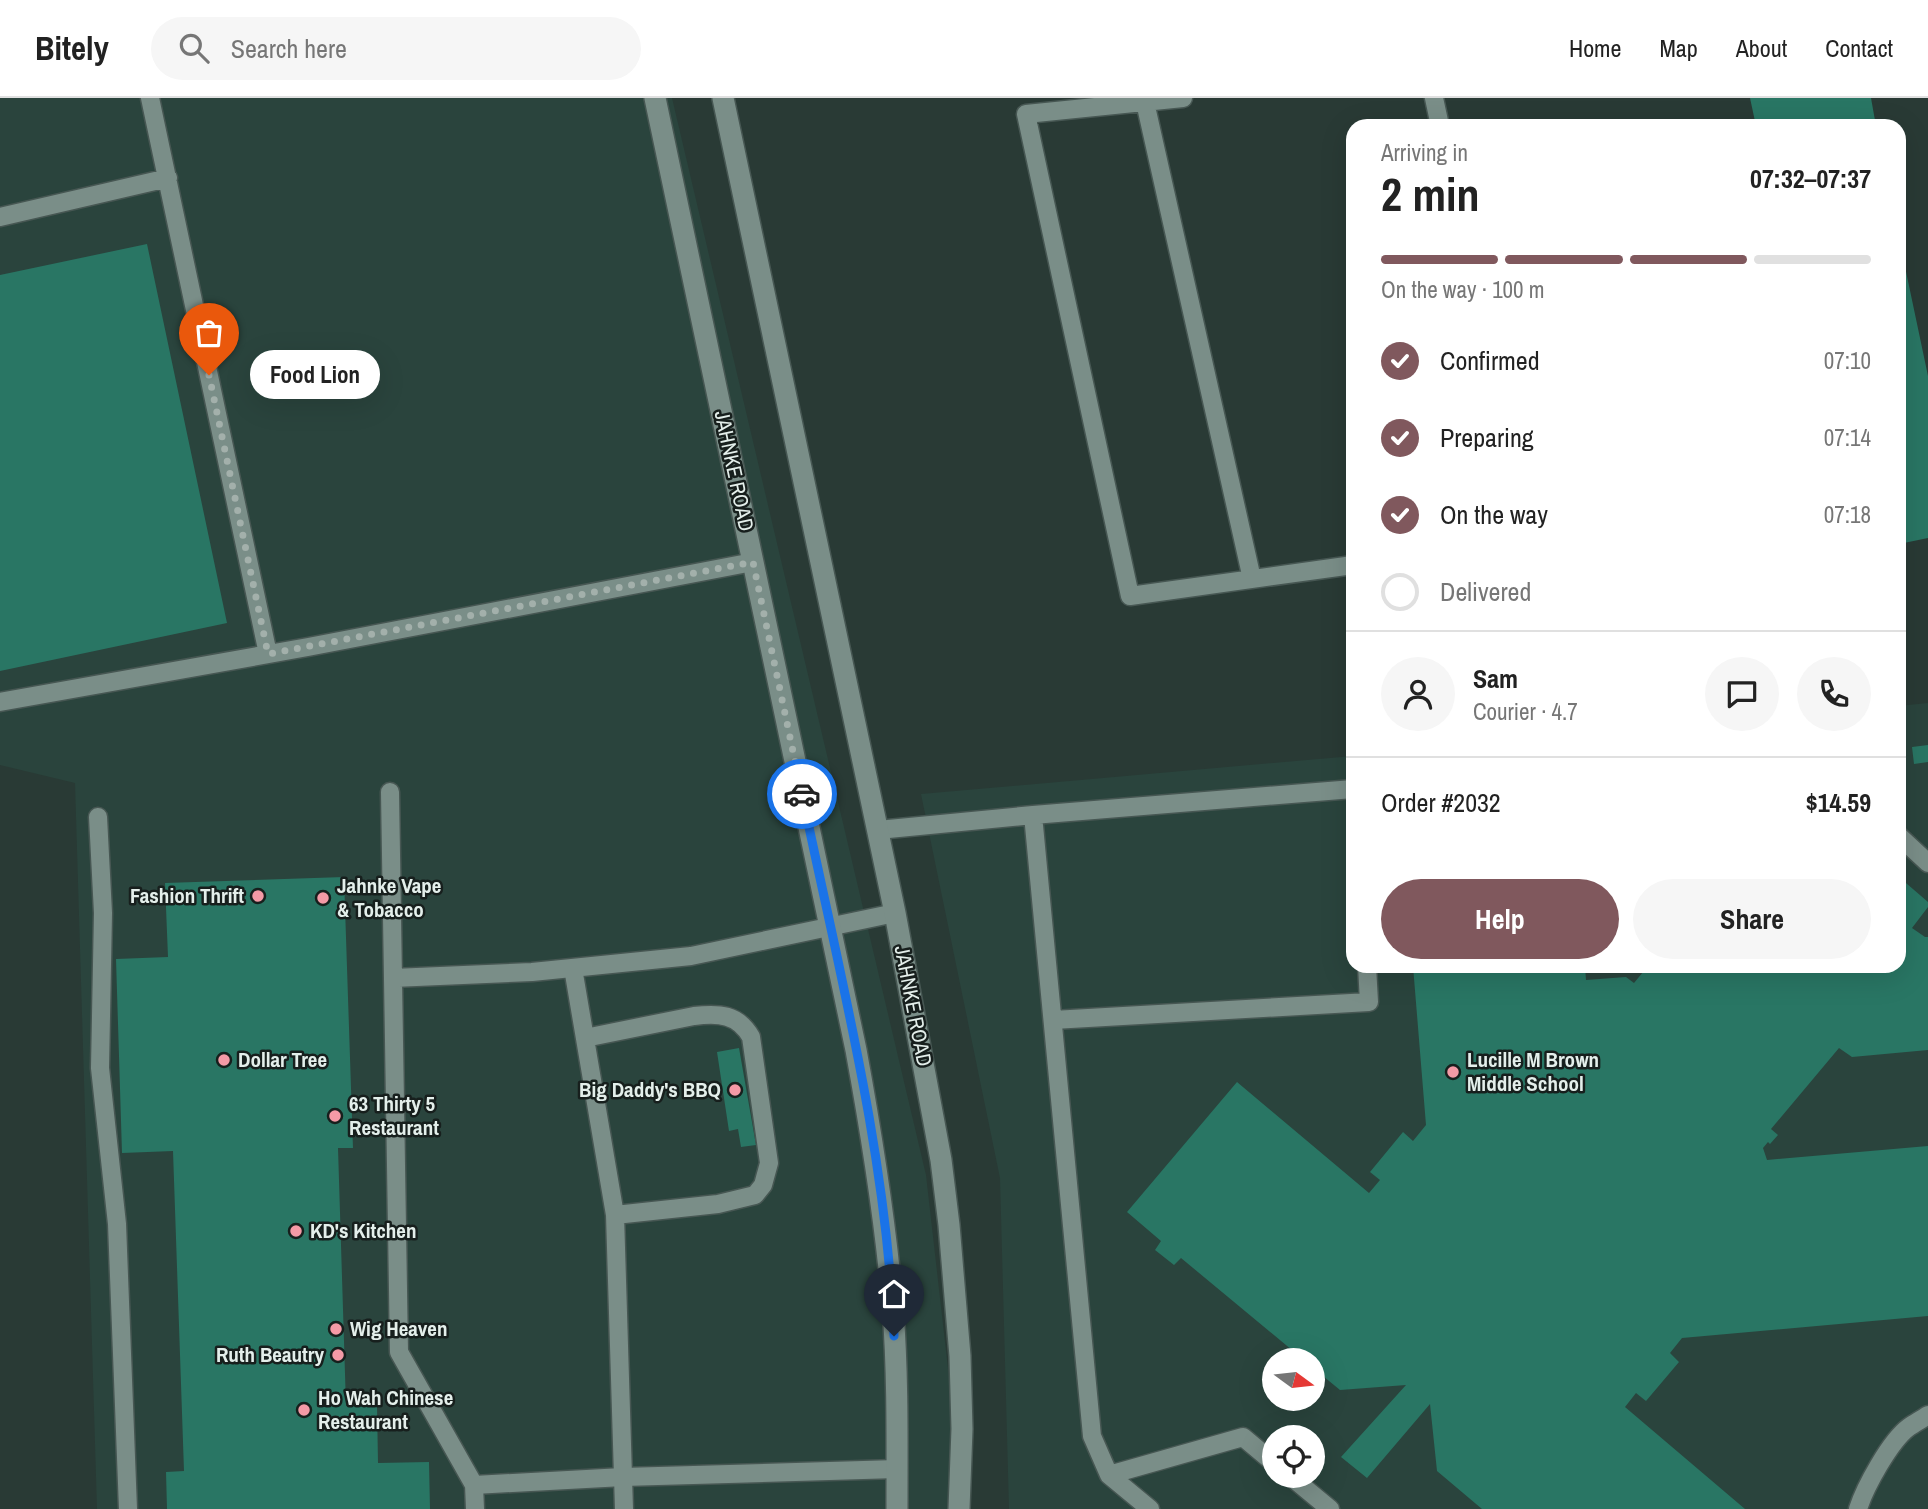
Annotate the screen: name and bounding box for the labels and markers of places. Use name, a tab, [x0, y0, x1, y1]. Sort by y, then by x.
pin	[179, 303, 239, 375]
callout: Food Lion	[251, 350, 380, 400]
place label: Jahnke Vape & Tobacco	[337, 871, 441, 924]
place label: Fashion Thrift	[130, 881, 244, 910]
marker: Fashion Thrift	[250, 888, 266, 904]
marker: Jahnke Vape & Tobacco	[315, 890, 331, 906]
place label: Dollar Tree	[238, 1045, 327, 1074]
place label: Lucille M Brown Middle School	[1467, 1045, 1599, 1098]
marker: Dollar Tree	[216, 1052, 232, 1068]
marker: Lucille M Brown Middle School	[1445, 1064, 1461, 1080]
place label: Big Daddy's BBQ	[579, 1075, 721, 1104]
marker: Big Daddy's BBQ	[727, 1082, 743, 1098]
place label: 63 Thirty 5 Restaurant	[349, 1089, 439, 1142]
marker: 63 Thirty 5 Restaurant	[327, 1108, 343, 1124]
place label: KD's Kitchen	[310, 1216, 416, 1245]
marker: KD's Kitchen	[288, 1223, 304, 1239]
pin	[864, 1264, 924, 1336]
place label: Wig Heaven	[350, 1314, 447, 1343]
marker: Wig Heaven	[328, 1321, 344, 1337]
place label: Ruth Beautry	[216, 1340, 324, 1369]
marker: Ruth Beautry	[330, 1347, 346, 1363]
place label: Ho Wah Chinese Restaurant	[318, 1383, 453, 1436]
marker: Ho Wah Chinese Restaurant	[296, 1402, 312, 1418]

